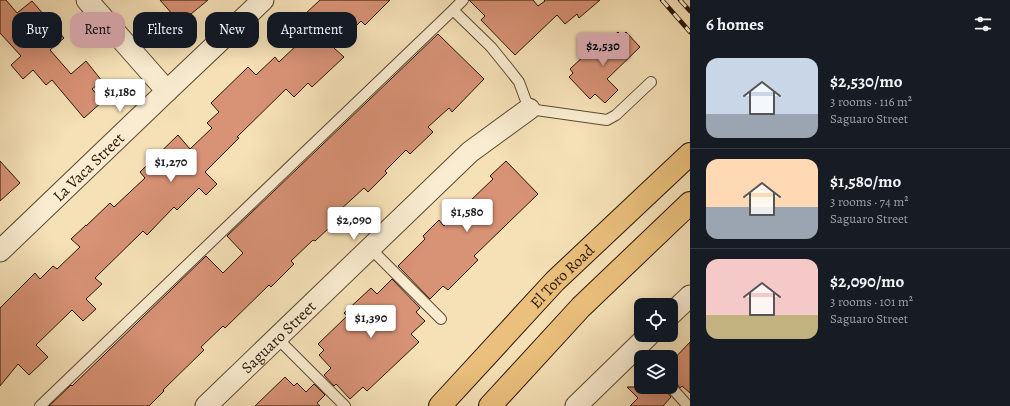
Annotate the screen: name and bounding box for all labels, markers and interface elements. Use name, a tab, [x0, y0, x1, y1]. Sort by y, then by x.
chip: Buy	[12, 12, 62, 48]
chip: Rent	[70, 12, 125, 48]
chip: Filters	[133, 12, 197, 48]
chip: New	[205, 12, 259, 48]
chip: Apartment	[267, 12, 357, 48]
text: 6 homes	[706, 13, 764, 36]
icon: filters	[972, 13, 994, 35]
pin: $2,530	[570, 33, 636, 67]
text: $2,530	[586, 37, 620, 54]
text: $2,530/mo	[830, 70, 902, 93]
icon: home	[738, 74, 786, 122]
pin: $1,180	[87, 79, 153, 113]
text: $1,180	[104, 83, 136, 100]
text: 3 rooms · 116 m²	[830, 93, 912, 110]
text: Saguaro Street	[830, 110, 908, 127]
street label: La Vaca Street	[48, 128, 129, 207]
pin: $1,270	[138, 149, 204, 183]
text: $1,270	[155, 153, 187, 170]
text: $1,580/mo	[830, 170, 901, 193]
icon: home	[738, 175, 786, 223]
text: 3 rooms · 74 m²	[830, 193, 909, 210]
pin: $1,580	[434, 199, 500, 233]
text: $1,580	[451, 203, 483, 220]
pin: $2,090	[321, 207, 387, 241]
text: Saguaro Street	[830, 210, 908, 227]
text: $2,090	[337, 211, 371, 228]
street label: El Toro Road	[525, 240, 600, 314]
text: $2,090/mo	[830, 270, 904, 293]
icon: home	[738, 275, 786, 323]
text: 3 rooms · 101 m²	[830, 293, 913, 310]
street label: Saguaro Street	[236, 296, 321, 379]
map controls	[634, 298, 678, 394]
button: locate	[634, 298, 678, 342]
pin: $1,390	[338, 305, 404, 339]
text: $1,390	[355, 309, 387, 326]
text: Saguaro Street	[830, 310, 908, 327]
button: layers	[634, 350, 678, 394]

